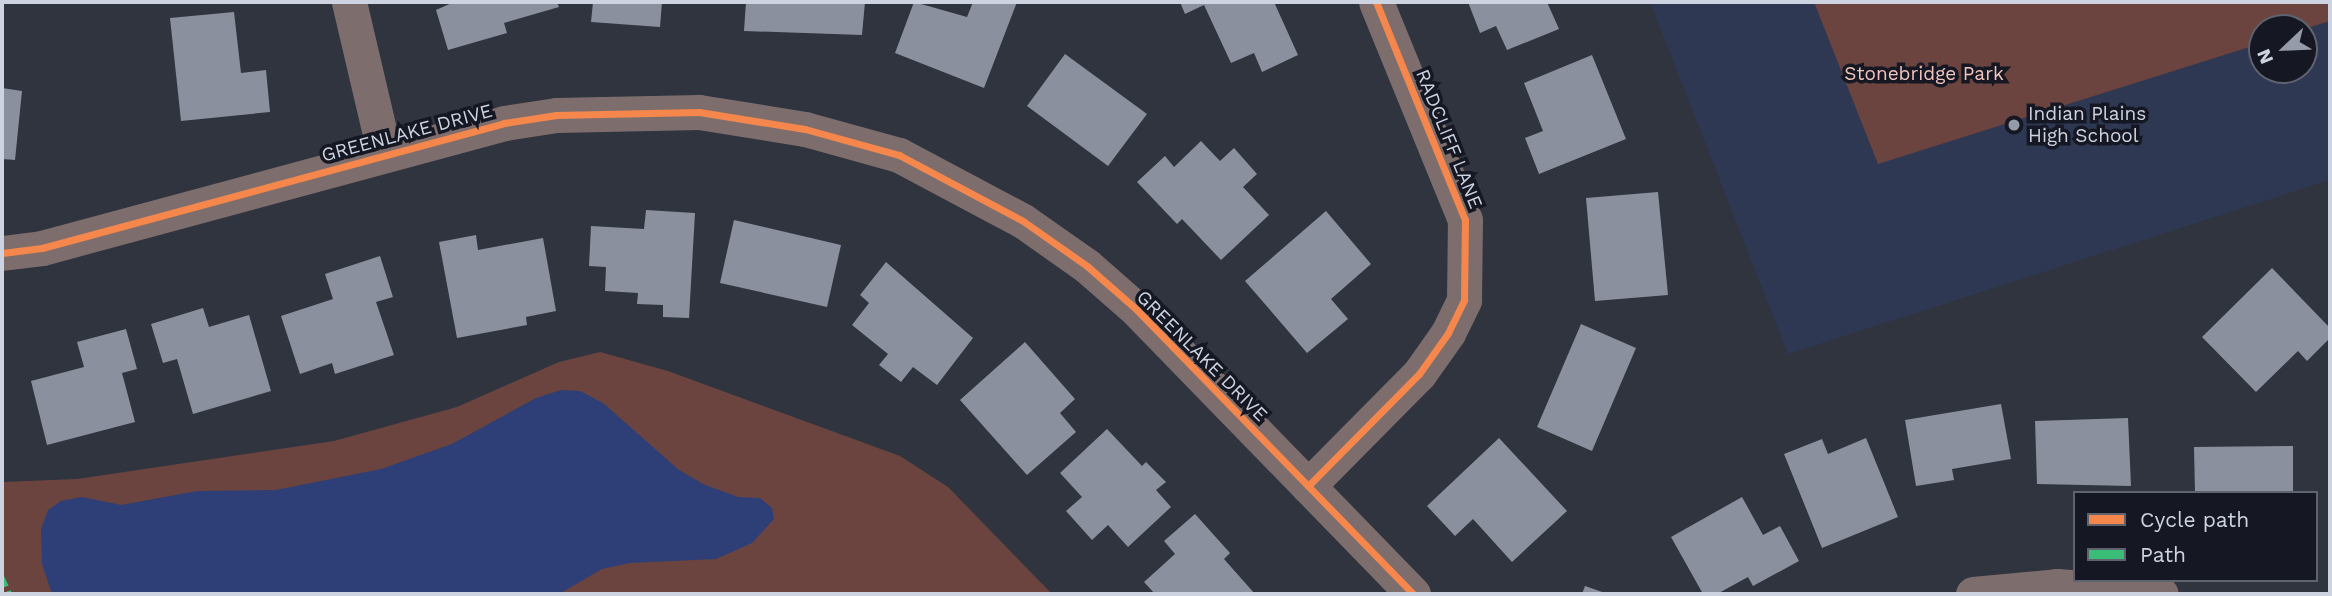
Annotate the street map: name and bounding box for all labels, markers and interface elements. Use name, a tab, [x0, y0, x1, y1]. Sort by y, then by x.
north arrow	[2248, 14, 2318, 84]
text: N	[2252, 46, 2278, 68]
park label: Stonebridge Park	[1844, 63, 2004, 85]
street label: RADCLIFF LANE	[1411, 66, 1487, 212]
street label: GREENLAKE DRIVE	[319, 99, 495, 167]
place label: Indian Plains High School	[2028, 103, 2146, 147]
marker: Indian Plains High School	[2006, 117, 2022, 133]
street label: GREENLAKE DRIVE	[1132, 286, 1272, 426]
legend	[2073, 491, 2318, 582]
text: Cycle path	[2140, 507, 2249, 532]
text: Path	[2140, 542, 2186, 567]

